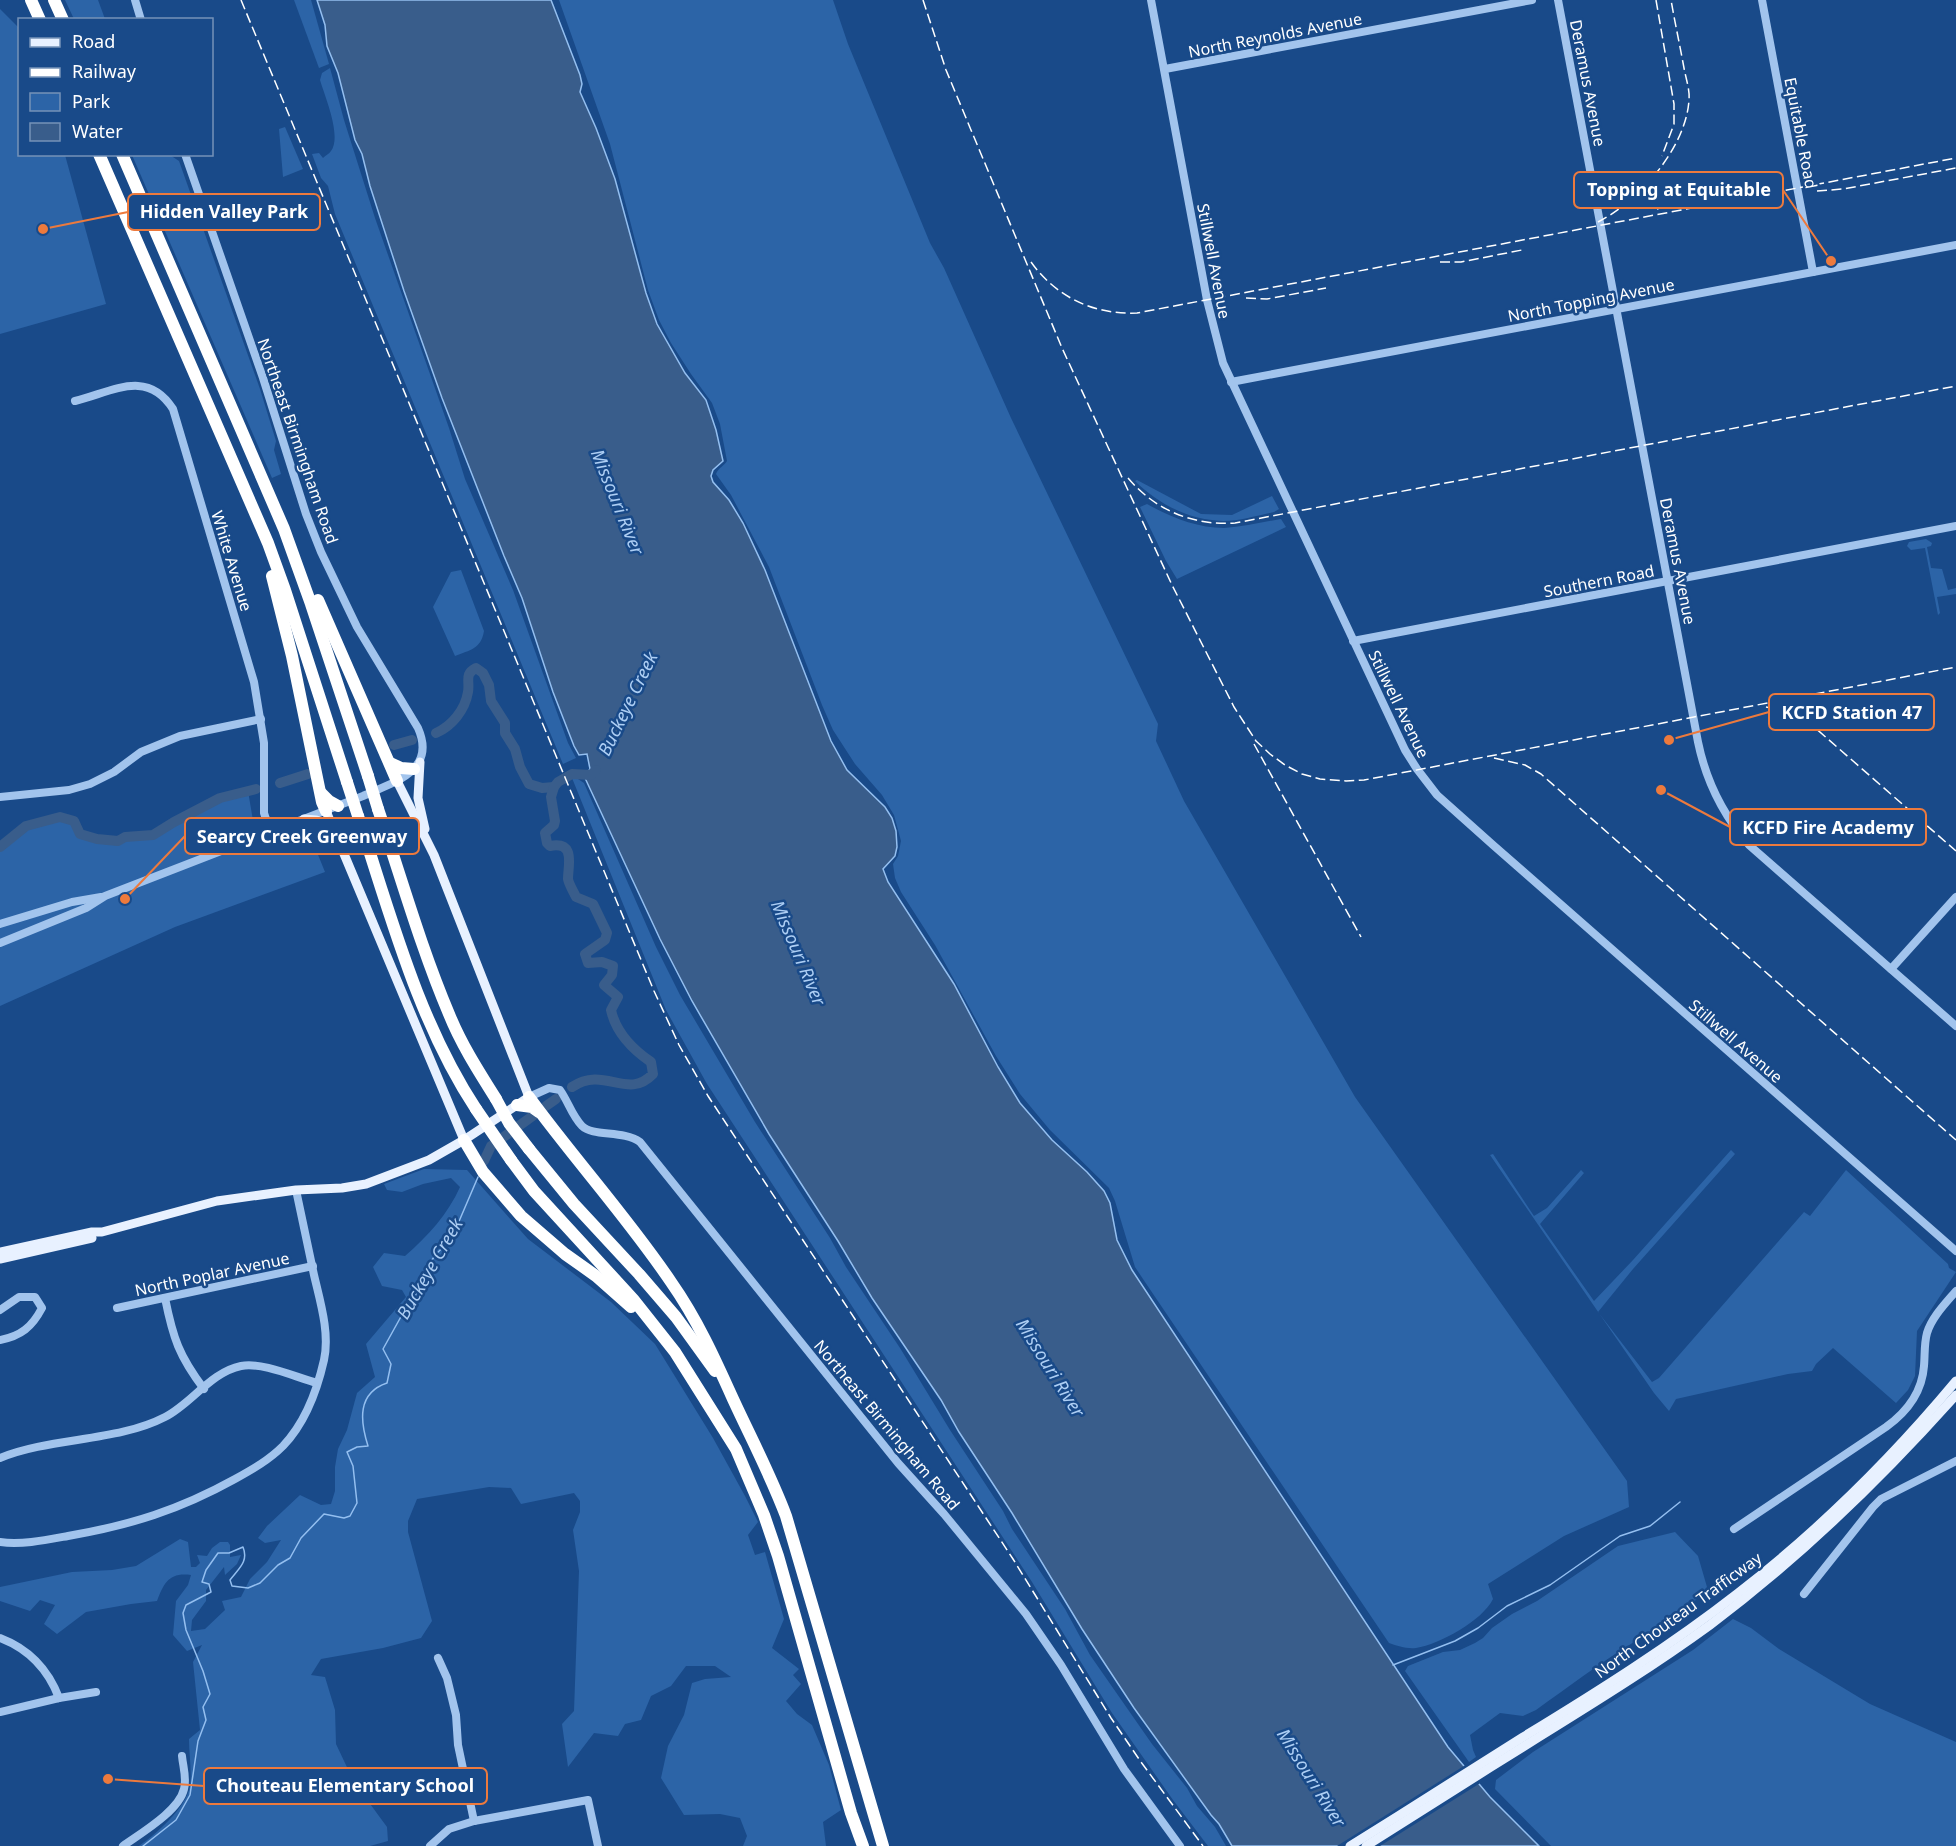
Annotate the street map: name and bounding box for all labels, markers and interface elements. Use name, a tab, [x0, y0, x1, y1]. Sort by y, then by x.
street label: North Reynolds Avenue	[1186, 7, 1364, 63]
legend	[18, 18, 213, 156]
street label: Deramus Avenue	[1565, 18, 1611, 148]
text: Road	[72, 29, 115, 53]
text: Railway	[72, 59, 137, 83]
street label: Equitable Road	[1779, 75, 1823, 191]
text: Park	[72, 89, 110, 113]
text: Water	[72, 119, 123, 143]
callout: Topping at Equitable	[1574, 172, 1783, 208]
text: Topping at Equitable	[1587, 177, 1771, 201]
callout: Hidden Valley Park	[128, 194, 320, 230]
text: Hidden Valley Park	[140, 199, 309, 223]
street label: Stillwell Avenue	[1192, 201, 1236, 321]
street label: North Topping Avenue	[1506, 273, 1676, 327]
street label: Northeast Birmingham Road	[252, 335, 344, 547]
water label: Missouri River	[586, 445, 650, 559]
street label: Deramus Avenue	[1655, 496, 1701, 626]
street label: White Avenue	[206, 508, 258, 614]
street label: Southern Road	[1542, 560, 1656, 602]
water label: Buckeye Creek	[592, 647, 663, 760]
street label: Stillwell Avenue	[1363, 647, 1435, 761]
callout: KCFD Station 47	[1769, 694, 1934, 730]
text: KCFD Station 47	[1782, 700, 1922, 724]
callout: KCFD Fire Academy	[1730, 809, 1926, 845]
text: KCFD Fire Academy	[1742, 815, 1915, 839]
callout: Searcy Creek Greenway	[185, 818, 419, 854]
text: Searcy Creek Greenway	[197, 824, 408, 848]
water label: Missouri River	[766, 896, 832, 1010]
street label: Stillwell Avenue	[1685, 994, 1787, 1088]
water label: Buckeye Creek	[391, 1213, 468, 1323]
street label: North Poplar Avenue	[133, 1247, 291, 1301]
water label: Missouri River	[1011, 1314, 1091, 1422]
street label: Northeast Birmingham Road	[809, 1335, 965, 1515]
street label: North Chouteau Trafficway	[1590, 1546, 1767, 1683]
water label: Missouri River	[1272, 1724, 1352, 1832]
callout: Chouteau Elementary School	[204, 1768, 487, 1804]
text: Chouteau Elementary School	[216, 1773, 474, 1797]

